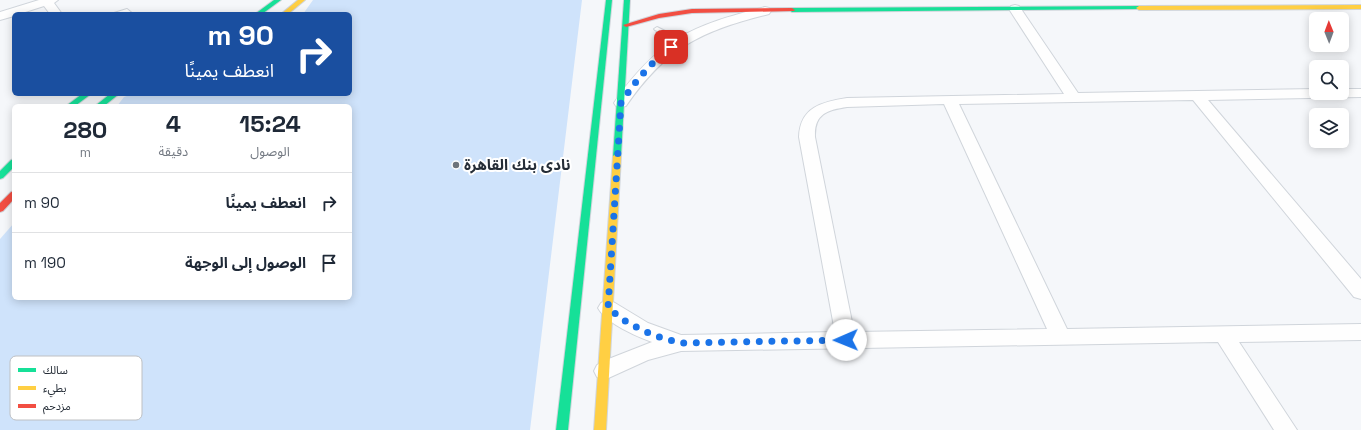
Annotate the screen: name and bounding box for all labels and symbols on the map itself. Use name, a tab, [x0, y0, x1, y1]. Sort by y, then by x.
north arrow	[1309, 12, 1349, 52]
pin	[654, 30, 688, 64]
place label: نادى بنك القاهرة	[464, 155, 570, 174]
marker: نادى بنك القاهرة	[451, 160, 461, 170]
position arrow	[825, 319, 867, 361]
legend	[10, 356, 142, 420]
text: سالك	[43, 363, 68, 377]
text: بطيء	[43, 381, 66, 398]
text: مزدحم	[43, 399, 71, 415]

